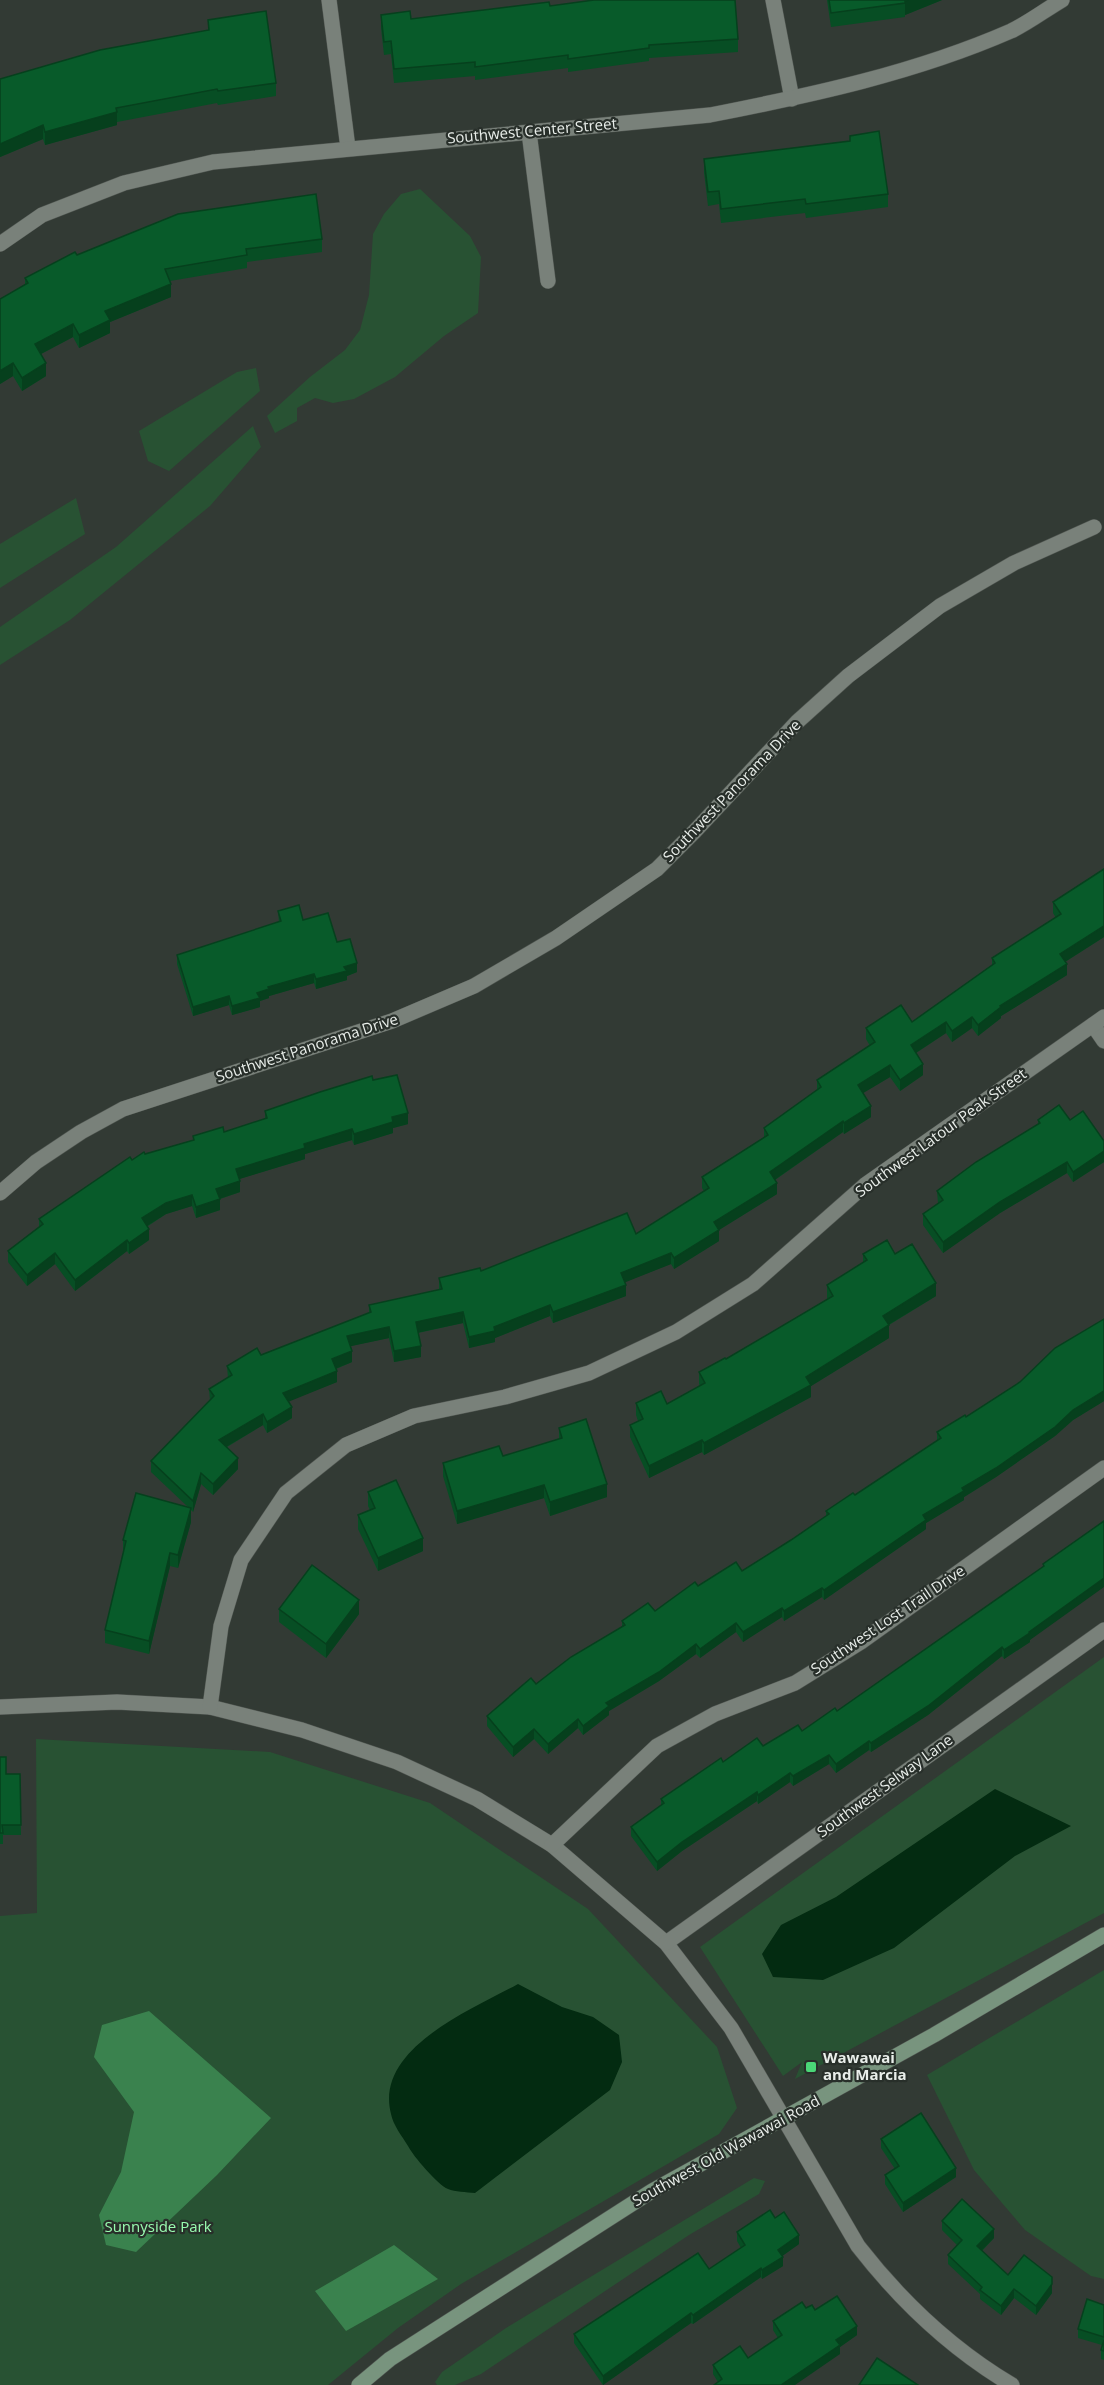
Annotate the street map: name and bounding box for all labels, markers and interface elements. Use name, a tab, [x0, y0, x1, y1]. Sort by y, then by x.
street label: Southwest Center Street	[446, 113, 618, 147]
street label: Southwest Panorama Drive	[658, 715, 805, 866]
street label: Southwest Panorama Drive	[213, 1008, 400, 1086]
street label: Southwest Latour Peak Street	[851, 1063, 1030, 1201]
street label: Southwest Lost Trail Drive	[807, 1560, 968, 1678]
street label: Southwest Selway Lane	[813, 1729, 956, 1841]
place label: Wawawai and Marcia	[823, 2047, 907, 2084]
marker: Wawawai and Marcia	[804, 2060, 818, 2074]
street label: Southwest Old Wawawai Road	[628, 2090, 823, 2210]
park label: Sunnyside Park	[104, 2216, 212, 2236]

